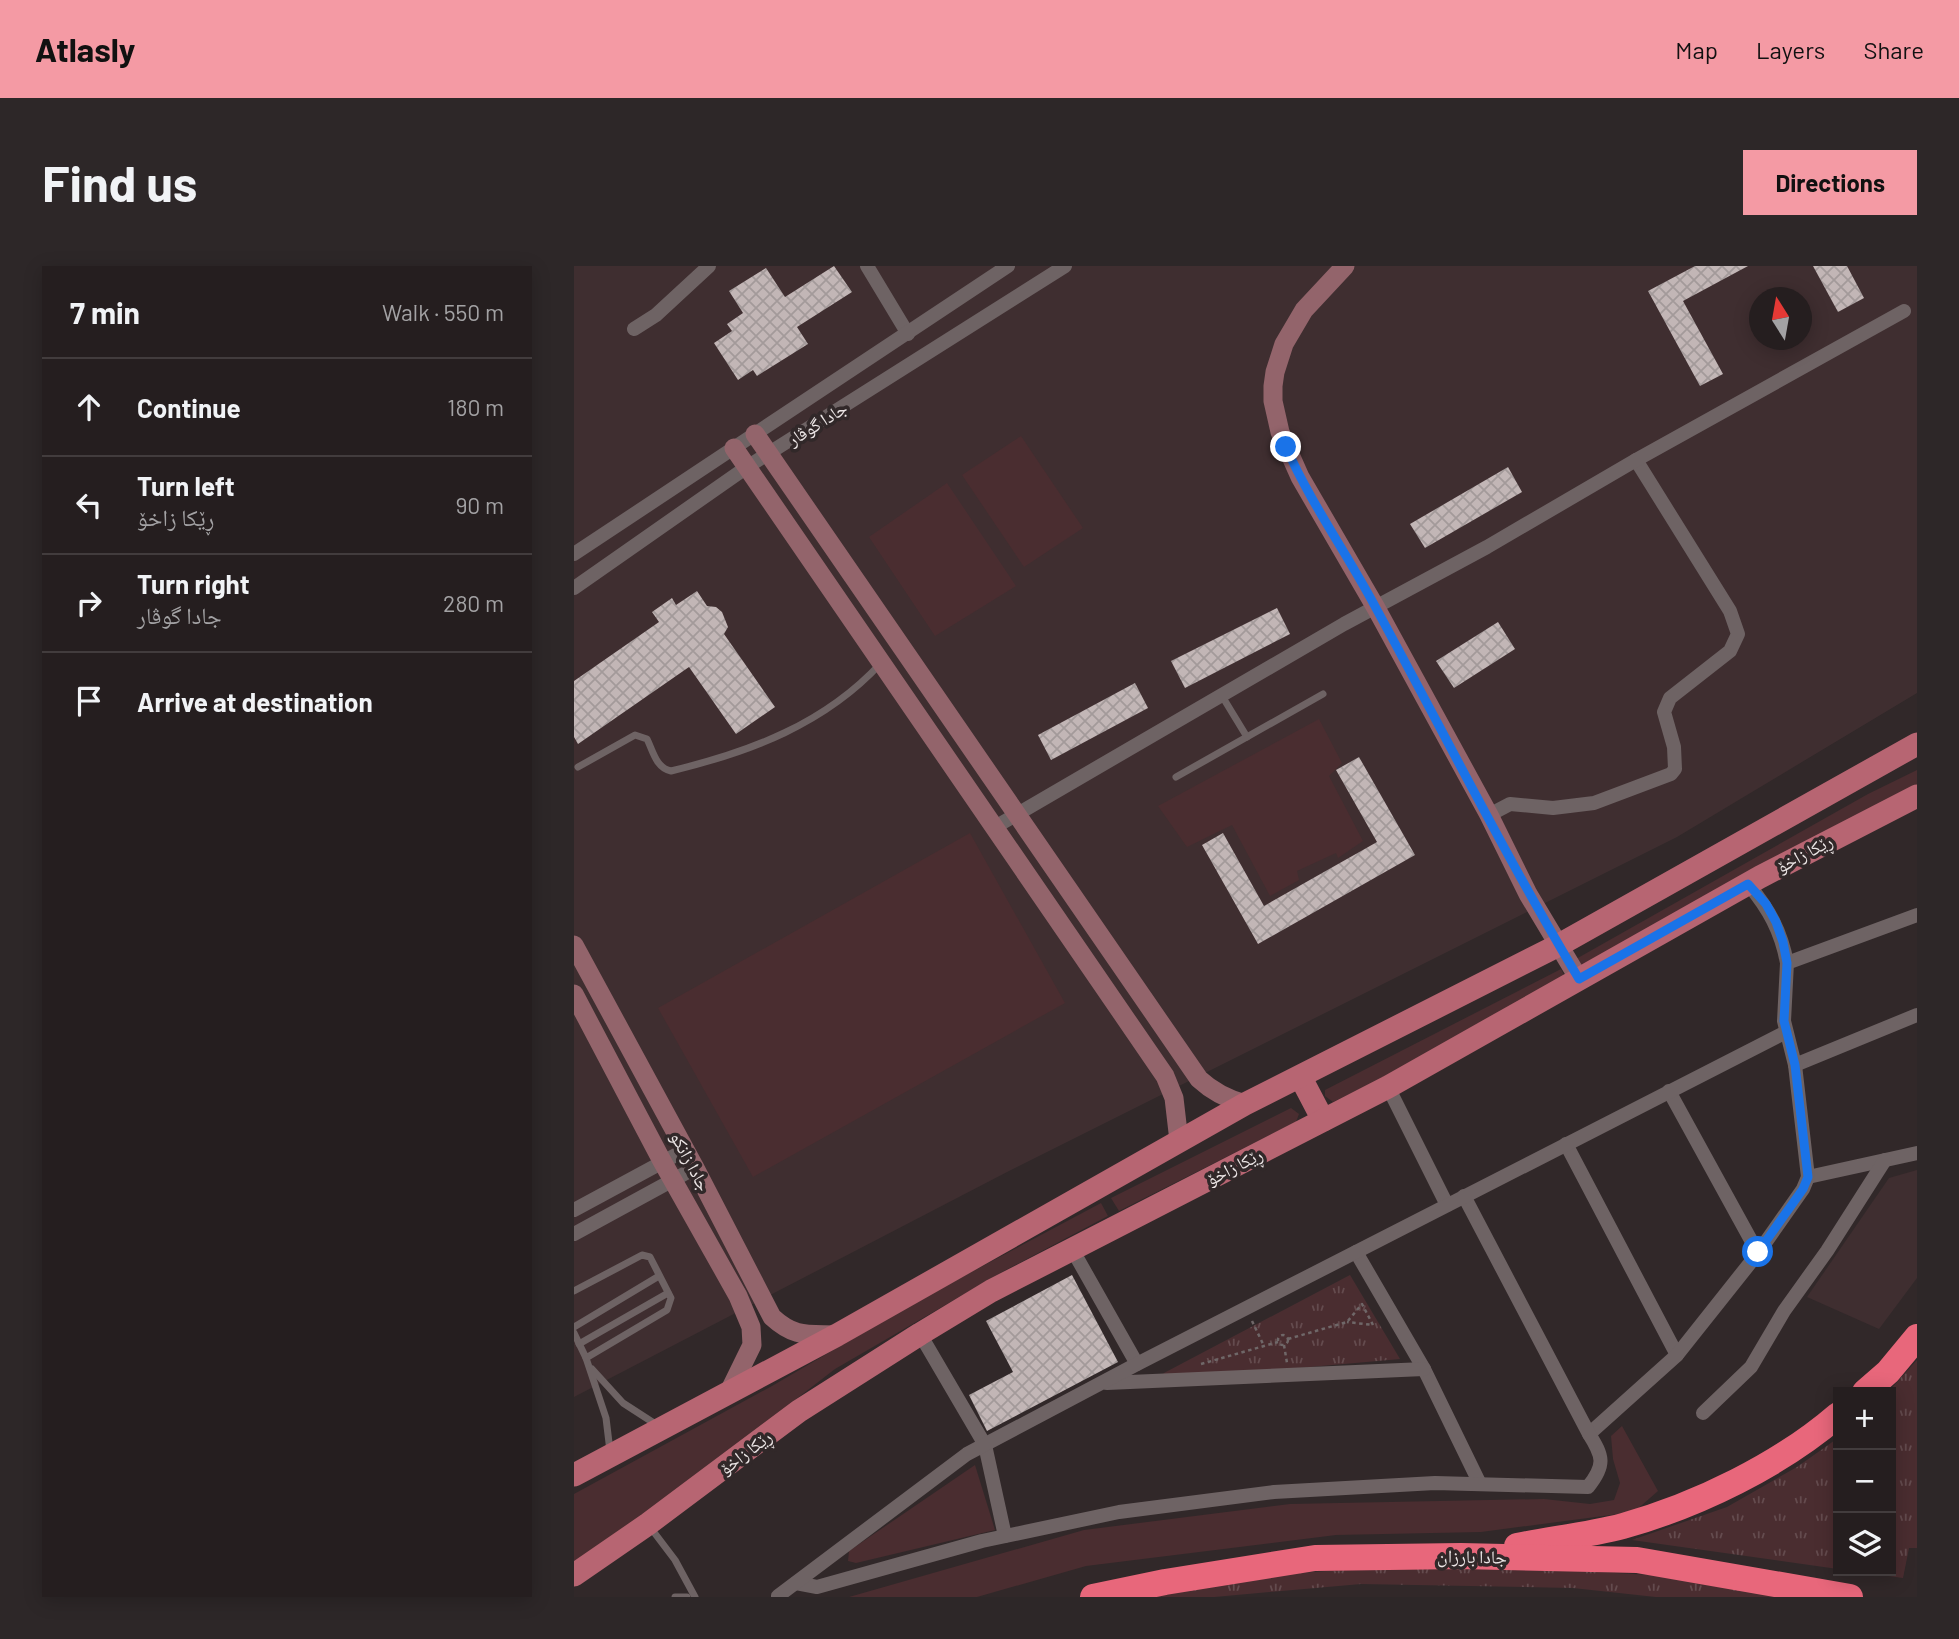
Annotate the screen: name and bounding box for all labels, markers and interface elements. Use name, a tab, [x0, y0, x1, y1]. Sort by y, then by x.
text: Atlasly	[35, 29, 135, 69]
text: Map	[1675, 35, 1718, 64]
text: Layers	[1756, 35, 1825, 64]
text: Share	[1863, 35, 1924, 64]
button: Directions	[1743, 150, 1917, 215]
text: Find us	[42, 153, 197, 212]
north arrow	[1749, 287, 1812, 350]
text: 7 min	[70, 294, 140, 330]
text: Walk · 550 m	[382, 298, 504, 326]
icon: ahead	[70, 388, 108, 426]
text: Continue	[137, 392, 241, 423]
text: 180 m	[447, 393, 504, 421]
street label: جادا گوڤار	[782, 396, 851, 451]
route end	[1270, 431, 1301, 462]
text: Turn left	[137, 470, 235, 501]
icon: left	[70, 486, 108, 524]
text: 90 m	[455, 491, 504, 519]
text: ڕێکا زاخۆ	[137, 503, 215, 531]
text: Turn right	[137, 568, 250, 599]
icon: right	[70, 584, 108, 622]
text: 280 m	[443, 589, 504, 617]
text: جادا گوڤار	[137, 601, 222, 629]
icon: arrive	[70, 682, 108, 720]
text: Arrive at destination	[137, 686, 373, 717]
street label: ڕێکا زاخۆ	[1772, 829, 1838, 880]
street label: جادا زانکو	[666, 1127, 716, 1195]
street label: ڕێکا زاخۆ	[1202, 1142, 1268, 1193]
route start	[1742, 1236, 1773, 1267]
map controls	[1833, 1387, 1896, 1576]
button: +	[1833, 1387, 1896, 1450]
street label: ڕێکا زاخۆ	[714, 1425, 778, 1482]
button: −	[1833, 1450, 1896, 1513]
button: layers	[1833, 1513, 1896, 1576]
street label: جادا بارزان	[1437, 1544, 1507, 1569]

